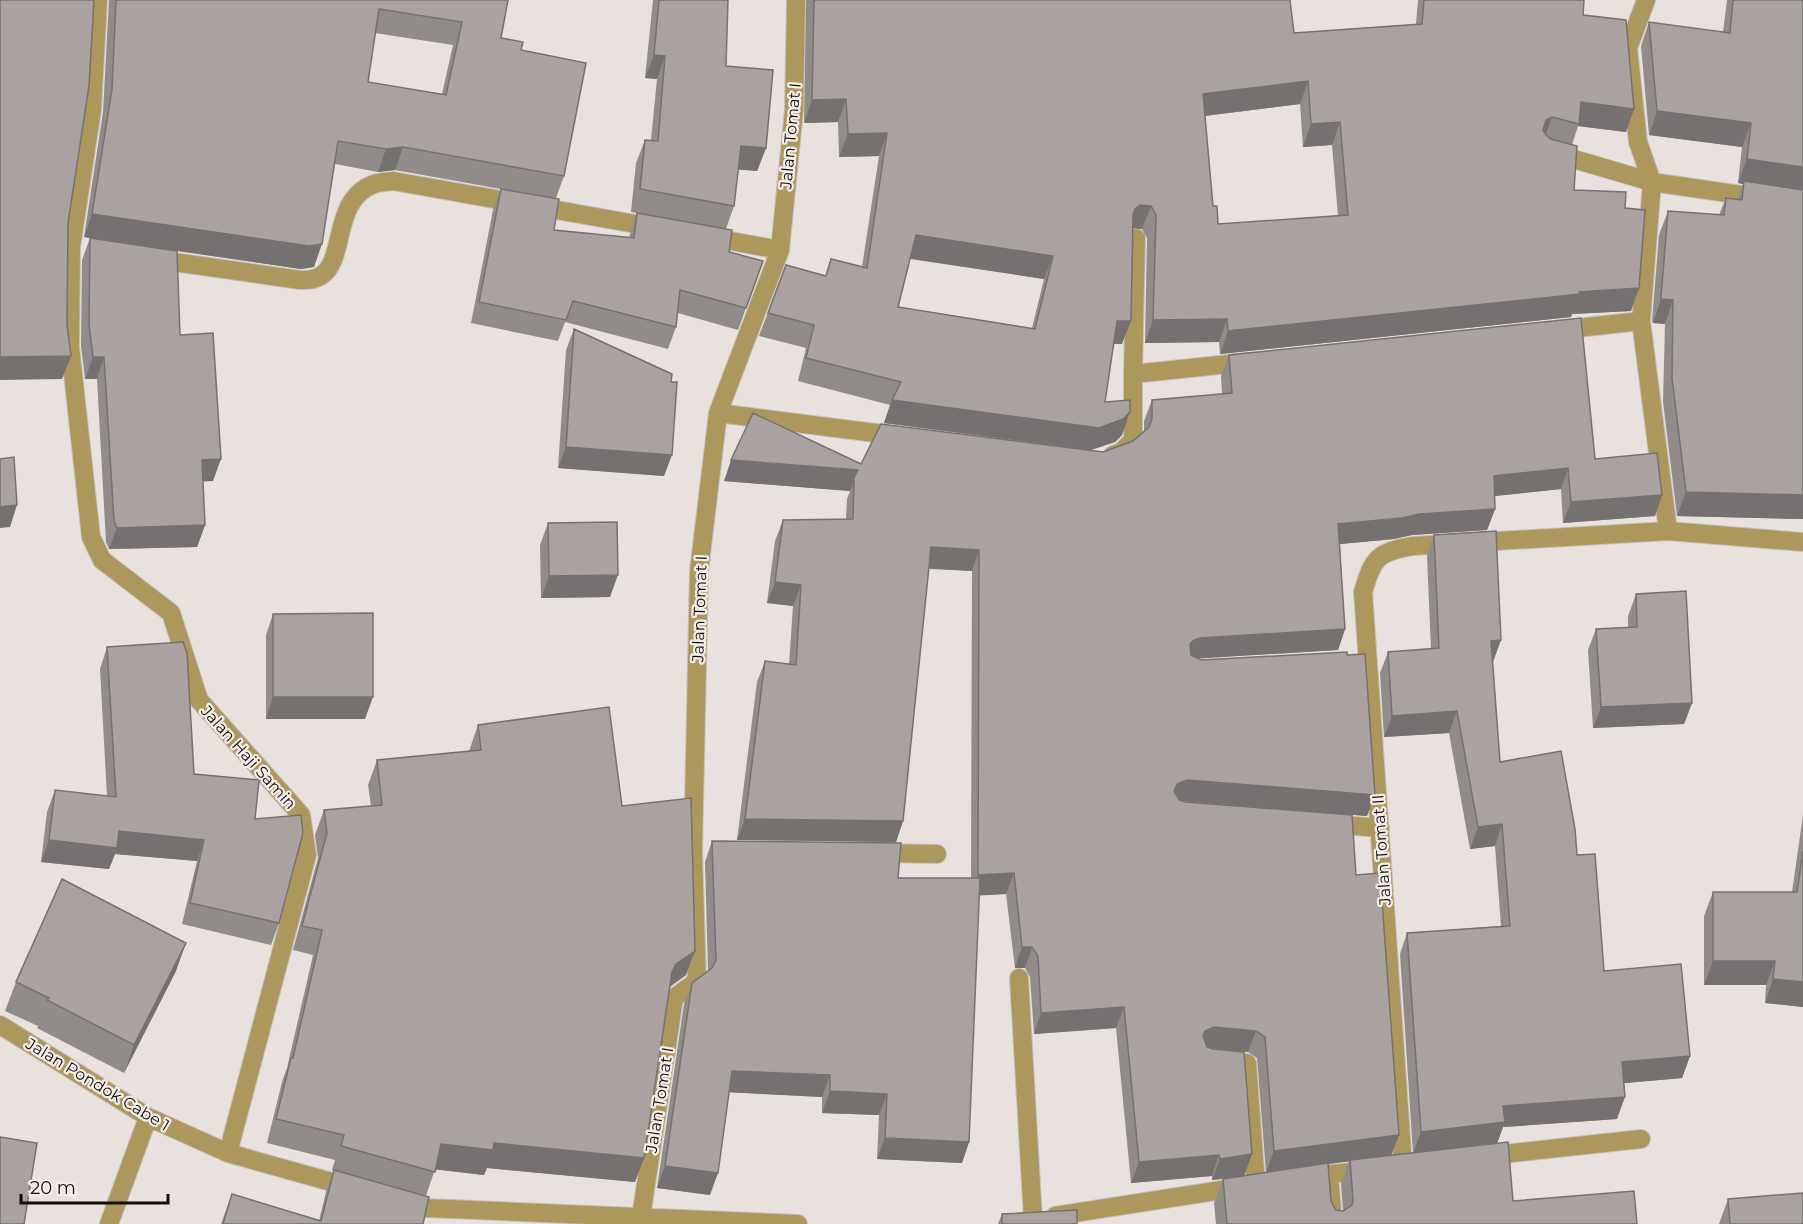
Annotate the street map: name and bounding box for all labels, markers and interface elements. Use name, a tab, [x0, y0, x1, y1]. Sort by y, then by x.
street label: Jalan Tomat I	[776, 82, 805, 191]
street label: Jalan Tomat I	[688, 555, 711, 664]
street label: Jalan Haji Samin	[196, 701, 300, 813]
street label: Jalan Tomat II	[1368, 794, 1395, 907]
street label: Jalan Pondok Cabe 1	[22, 1034, 173, 1135]
street label: Jalan Tomat I	[642, 1046, 677, 1155]
scale bar	[21, 1167, 168, 1205]
text: 20 m	[30, 1177, 76, 1199]

